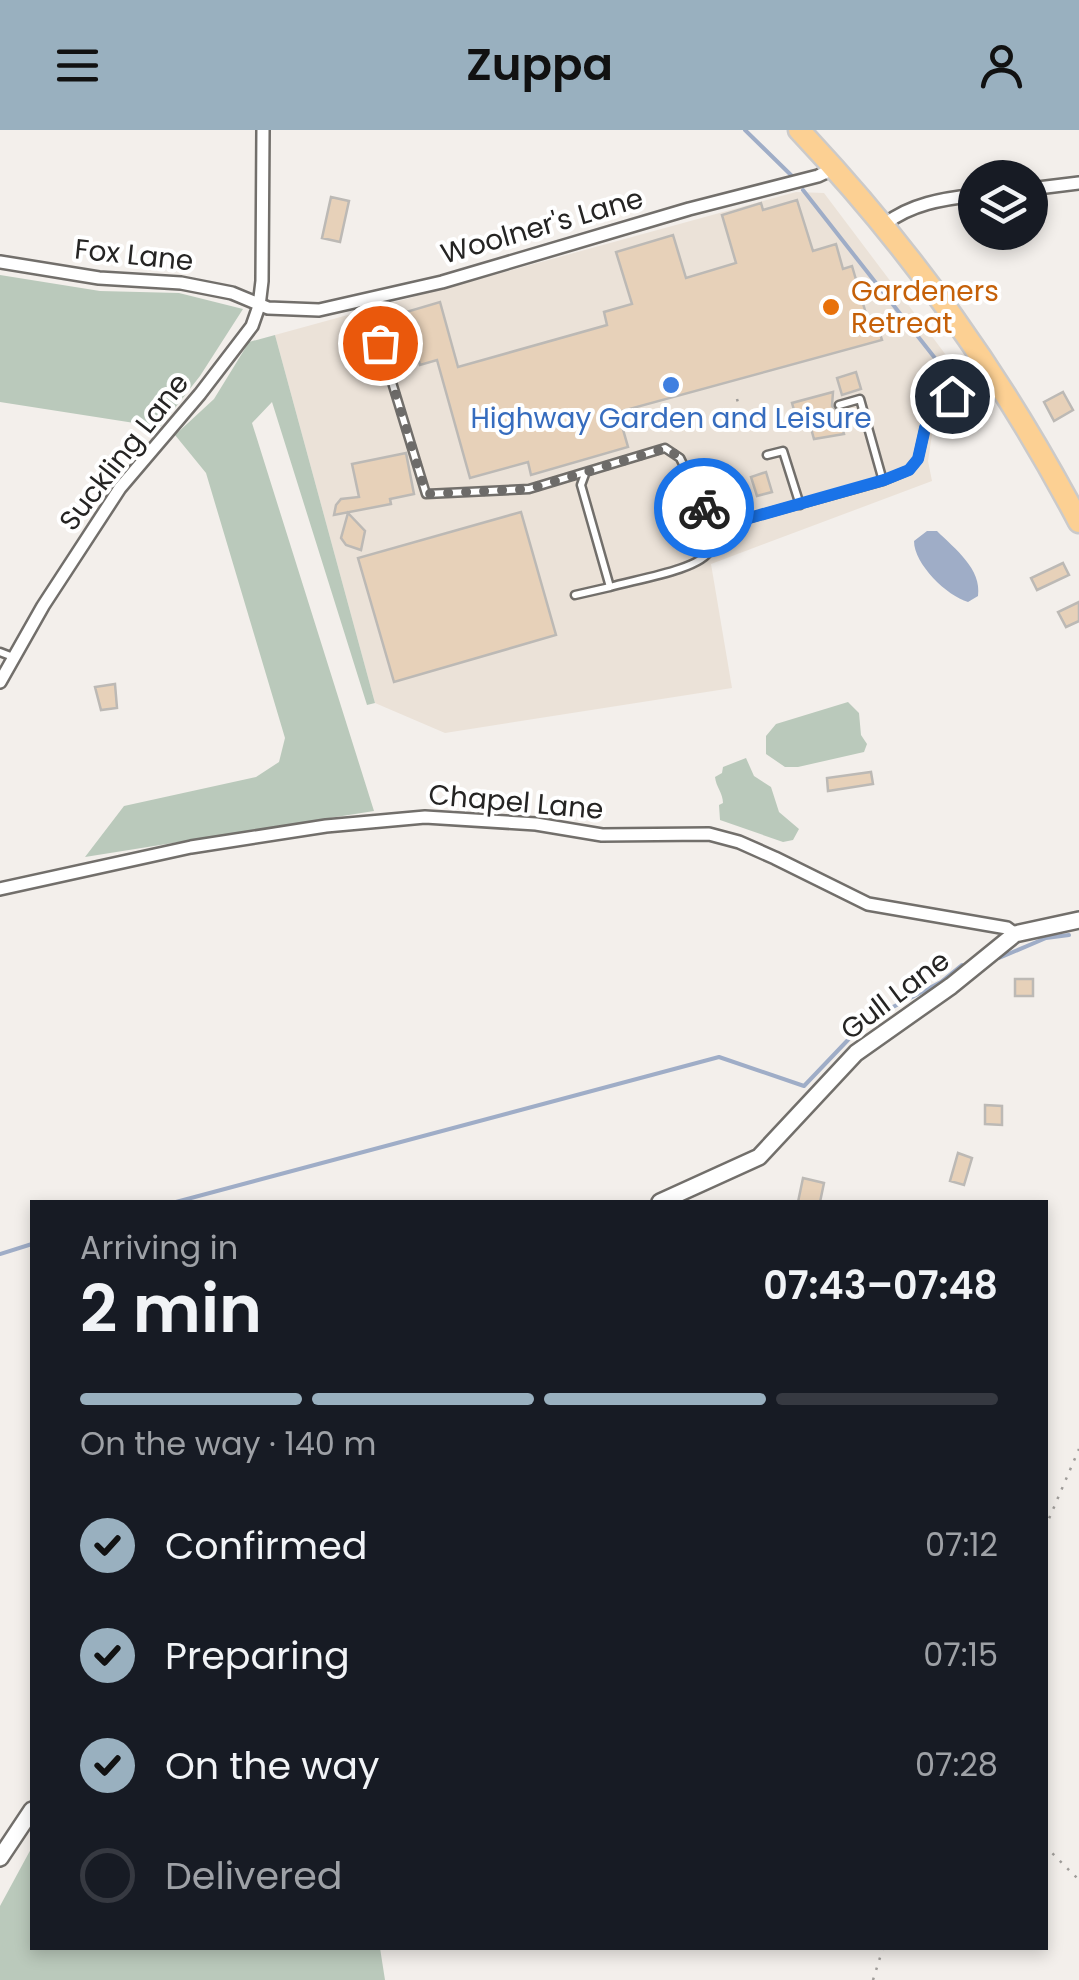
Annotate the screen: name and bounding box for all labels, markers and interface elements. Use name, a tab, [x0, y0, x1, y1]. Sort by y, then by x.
text: Zuppa	[466, 33, 613, 96]
icon: menu	[50, 38, 105, 93]
icon: person	[974, 38, 1029, 93]
map controls	[958, 160, 1048, 250]
button: layers	[958, 160, 1048, 250]
street label: Woolner's Lane	[436, 179, 648, 273]
street label: Fox Lane	[73, 229, 195, 281]
place label: Gardeners Retreat	[851, 272, 999, 343]
marker: Gardeners Retreat	[820, 296, 842, 318]
pin	[338, 301, 423, 386]
icon: bag	[353, 316, 408, 371]
pin	[910, 354, 995, 439]
street label: Suckling Lane	[50, 365, 198, 539]
icon: home	[925, 369, 980, 424]
marker: Highway Garden and Leisure	[660, 374, 682, 396]
place label: Highway Garden and Leisure	[470, 399, 872, 438]
courier	[654, 458, 754, 558]
icon: bike	[677, 481, 732, 536]
street label: Chapel Lane	[427, 775, 605, 829]
street label: Gull Lane	[832, 941, 958, 1049]
text: Arriving in	[80, 1225, 238, 1270]
text: 07:43–07:48	[763, 1259, 998, 1312]
text: 2 min	[80, 1264, 262, 1355]
text: On the way · 140 m	[80, 1421, 376, 1466]
icon: check	[80, 1518, 135, 1573]
text: Confirmed	[165, 1519, 367, 1572]
text: 07:12	[925, 1522, 998, 1567]
icon: check	[80, 1628, 135, 1683]
text: Preparing	[165, 1629, 350, 1682]
text: 07:15	[923, 1632, 998, 1677]
icon: check	[80, 1738, 135, 1793]
text: On the way	[165, 1739, 379, 1792]
text: 07:28	[915, 1742, 998, 1787]
text: Delivered	[165, 1849, 342, 1902]

